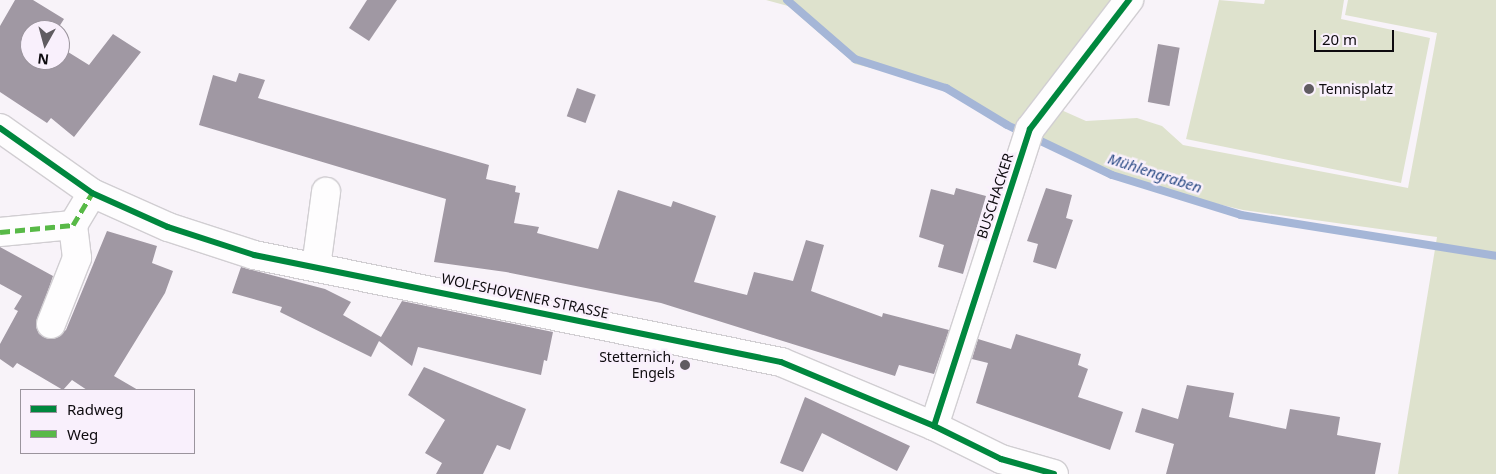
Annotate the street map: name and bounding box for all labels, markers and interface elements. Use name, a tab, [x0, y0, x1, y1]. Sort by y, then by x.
north arrow	[20, 20, 70, 70]
scale bar	[1316, 20, 1396, 52]
text: 20 m	[1322, 29, 1357, 49]
text: N	[36, 49, 50, 70]
place label: Tennisplatz	[1319, 81, 1393, 97]
marker: Tennisplatz	[1303, 83, 1315, 95]
water label: Mühlengraben	[1106, 149, 1204, 197]
street label: BUSCHACKER	[973, 151, 1017, 241]
street label: WOLFSHOVENER STRASSE	[440, 270, 610, 322]
place label: Stetternich, Engels	[599, 349, 675, 382]
marker: Stetternich, Engels	[679, 359, 691, 371]
legend	[20, 389, 195, 454]
text: Radweg	[67, 399, 123, 419]
text: Weg	[67, 424, 98, 444]

